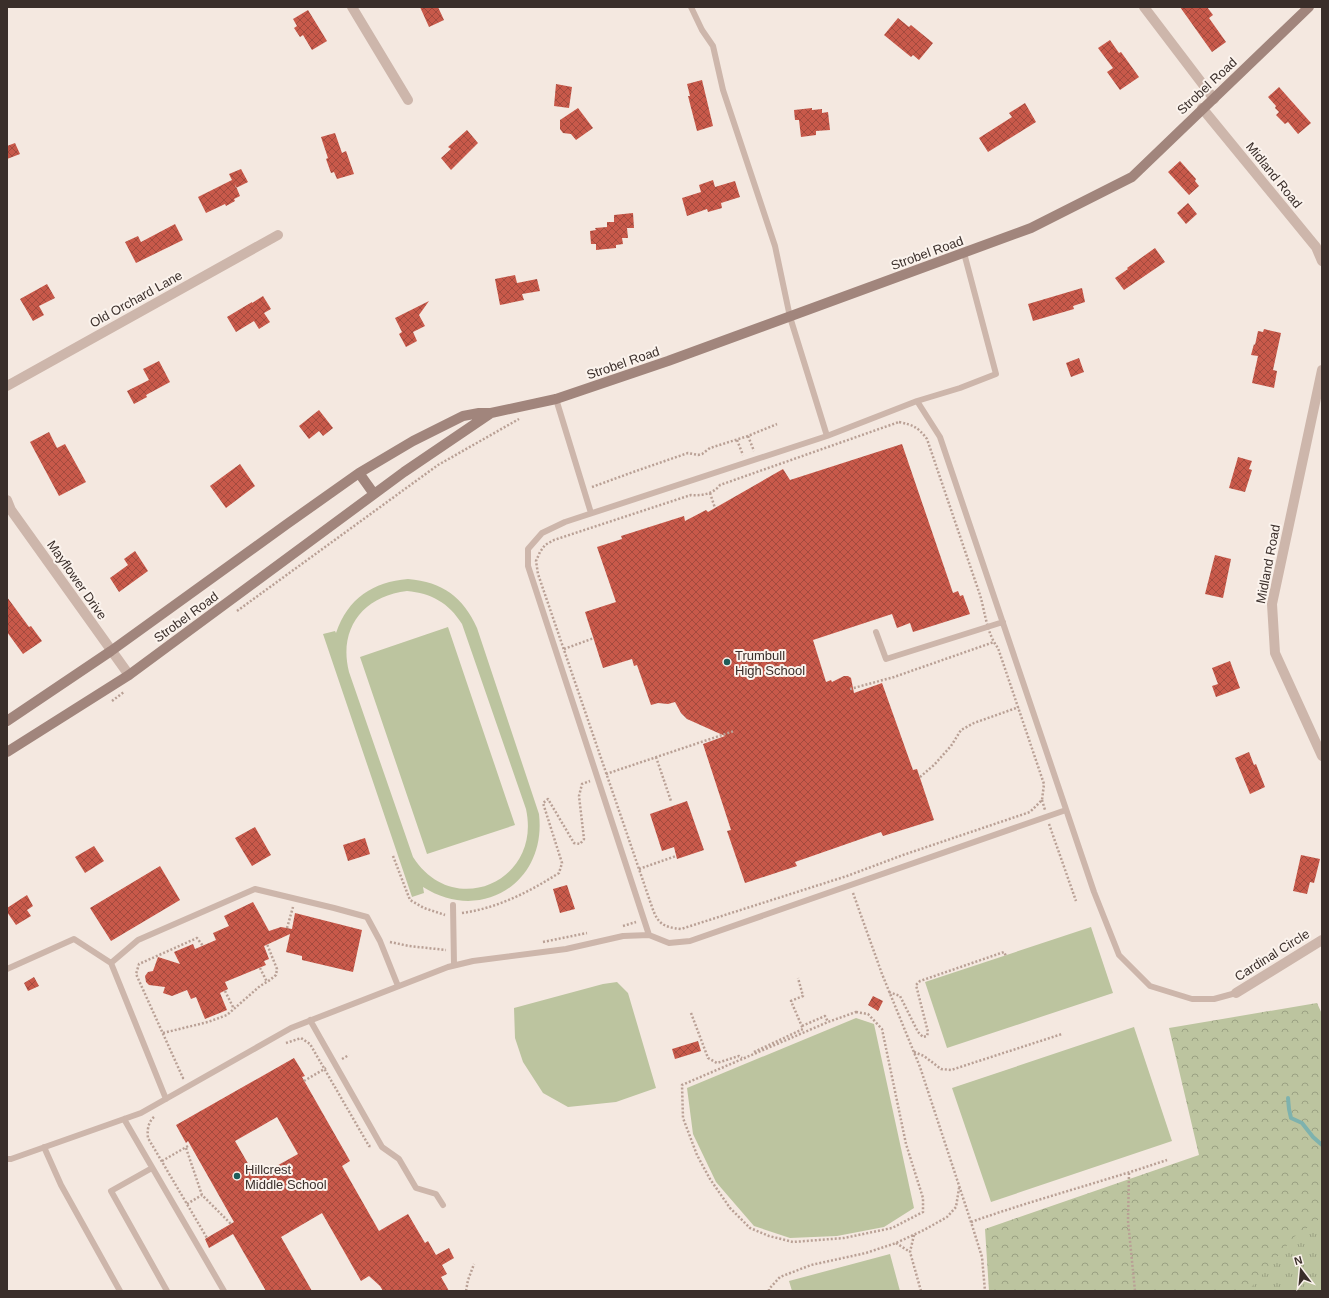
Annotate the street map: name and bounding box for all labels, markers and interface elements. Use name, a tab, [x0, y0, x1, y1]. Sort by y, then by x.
street label: Strobel Road	[1174, 55, 1240, 117]
street label: Midland Road	[1243, 139, 1305, 211]
street label: Strobel Road	[889, 233, 965, 273]
street label: Old Orchard Lane	[87, 267, 185, 331]
street label: Strobel Road	[585, 344, 661, 382]
street label: Midland Road	[1253, 523, 1283, 605]
street label: Mayflower Drive	[44, 538, 110, 622]
street label: Strobel Road	[151, 589, 221, 645]
place label: Trumbull High School	[735, 648, 805, 678]
marker: Trumbull High School	[722, 657, 732, 667]
street label: Cardinal Circle	[1232, 926, 1312, 984]
place label: Hillcrest Middle School	[245, 1162, 327, 1192]
marker: Hillcrest Middle School	[232, 1171, 242, 1181]
north arrow	[1281, 1250, 1321, 1290]
text: N	[1293, 1254, 1304, 1267]

